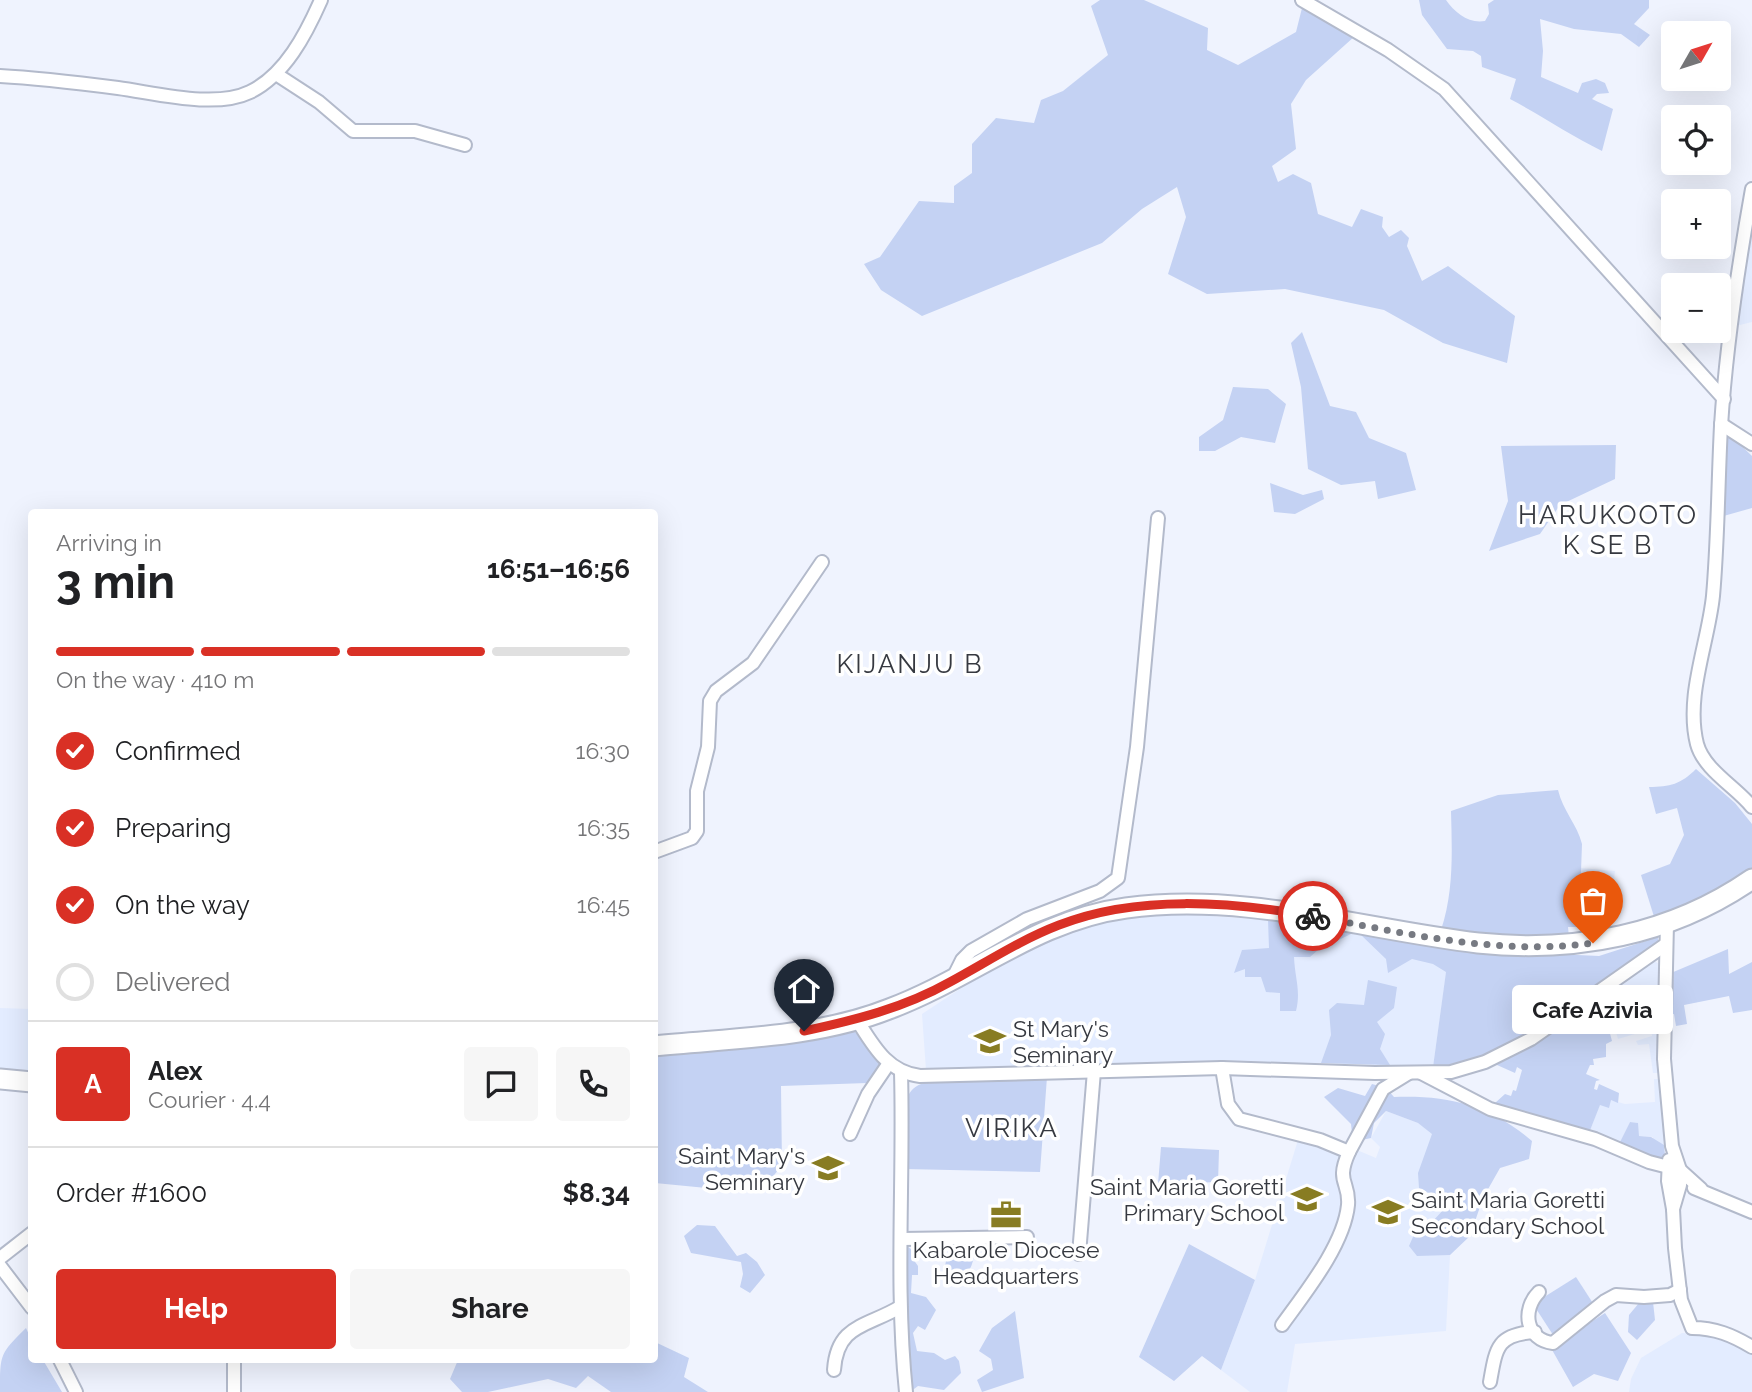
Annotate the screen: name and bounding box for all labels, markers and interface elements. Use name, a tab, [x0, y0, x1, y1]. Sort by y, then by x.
north arrow	[1661, 21, 1731, 91]
map controls	[1661, 21, 1731, 343]
button: locate	[1661, 105, 1731, 175]
button: +	[1661, 189, 1731, 259]
button: −	[1661, 273, 1731, 343]
district label: HARUKOOTO K SE B	[1518, 500, 1698, 560]
text: Arriving in	[56, 529, 162, 556]
text: 16:51–16:56	[487, 554, 630, 584]
text: 3 min	[56, 555, 175, 609]
district label: KIJANJU B	[837, 649, 983, 679]
text: On the way · 410 m	[56, 666, 254, 693]
icon: check	[56, 732, 94, 770]
text: Confirmed	[115, 736, 241, 766]
text: 16:30	[576, 737, 630, 764]
icon: check	[56, 809, 94, 847]
text: Preparing	[115, 813, 231, 843]
text: 16:35	[577, 814, 630, 841]
pin	[1563, 871, 1623, 943]
courier	[1278, 881, 1348, 951]
icon: bag	[1574, 882, 1612, 920]
icon: check	[56, 886, 94, 924]
text: On the way	[115, 890, 250, 920]
text: 16:45	[577, 891, 630, 918]
icon: bike	[1294, 897, 1332, 935]
pin	[774, 959, 834, 1031]
text: Delivered	[115, 967, 230, 997]
icon: home	[785, 970, 823, 1008]
callout: Cafe Azivia	[1512, 985, 1674, 1034]
text: Cafe Azivia	[1532, 996, 1653, 1023]
place label: St Mary's Seminary	[1013, 1015, 1113, 1068]
school or university icon: St Mary's Seminary	[973, 1024, 1007, 1058]
button: chat	[464, 1047, 538, 1121]
button: phone	[556, 1047, 630, 1121]
text: Alex	[148, 1056, 203, 1086]
text: A	[84, 1069, 102, 1099]
text: Courier · 4.4	[148, 1086, 271, 1113]
district label: VIRIKA	[965, 1113, 1059, 1143]
place label: Saint Mary's Seminary	[678, 1142, 805, 1195]
school or university icon: Saint Mary's Seminary	[811, 1151, 845, 1185]
place label: Saint Maria Goretti Primary School	[1090, 1173, 1285, 1226]
text: Order #1600	[56, 1178, 207, 1208]
text: $8.34	[563, 1178, 630, 1208]
school or university icon: Saint Maria Goretti Primary School	[1290, 1182, 1324, 1216]
place label: Saint Maria Goretti Secondary School	[1411, 1186, 1605, 1239]
school or university icon: Saint Maria Goretti Secondary School	[1371, 1195, 1405, 1229]
office icon: Kabarole Diocese Headquarters	[989, 1198, 1023, 1232]
place label: Kabarole Diocese Headquarters	[913, 1236, 1099, 1289]
button: Help	[56, 1269, 336, 1349]
button: Share	[350, 1269, 630, 1349]

